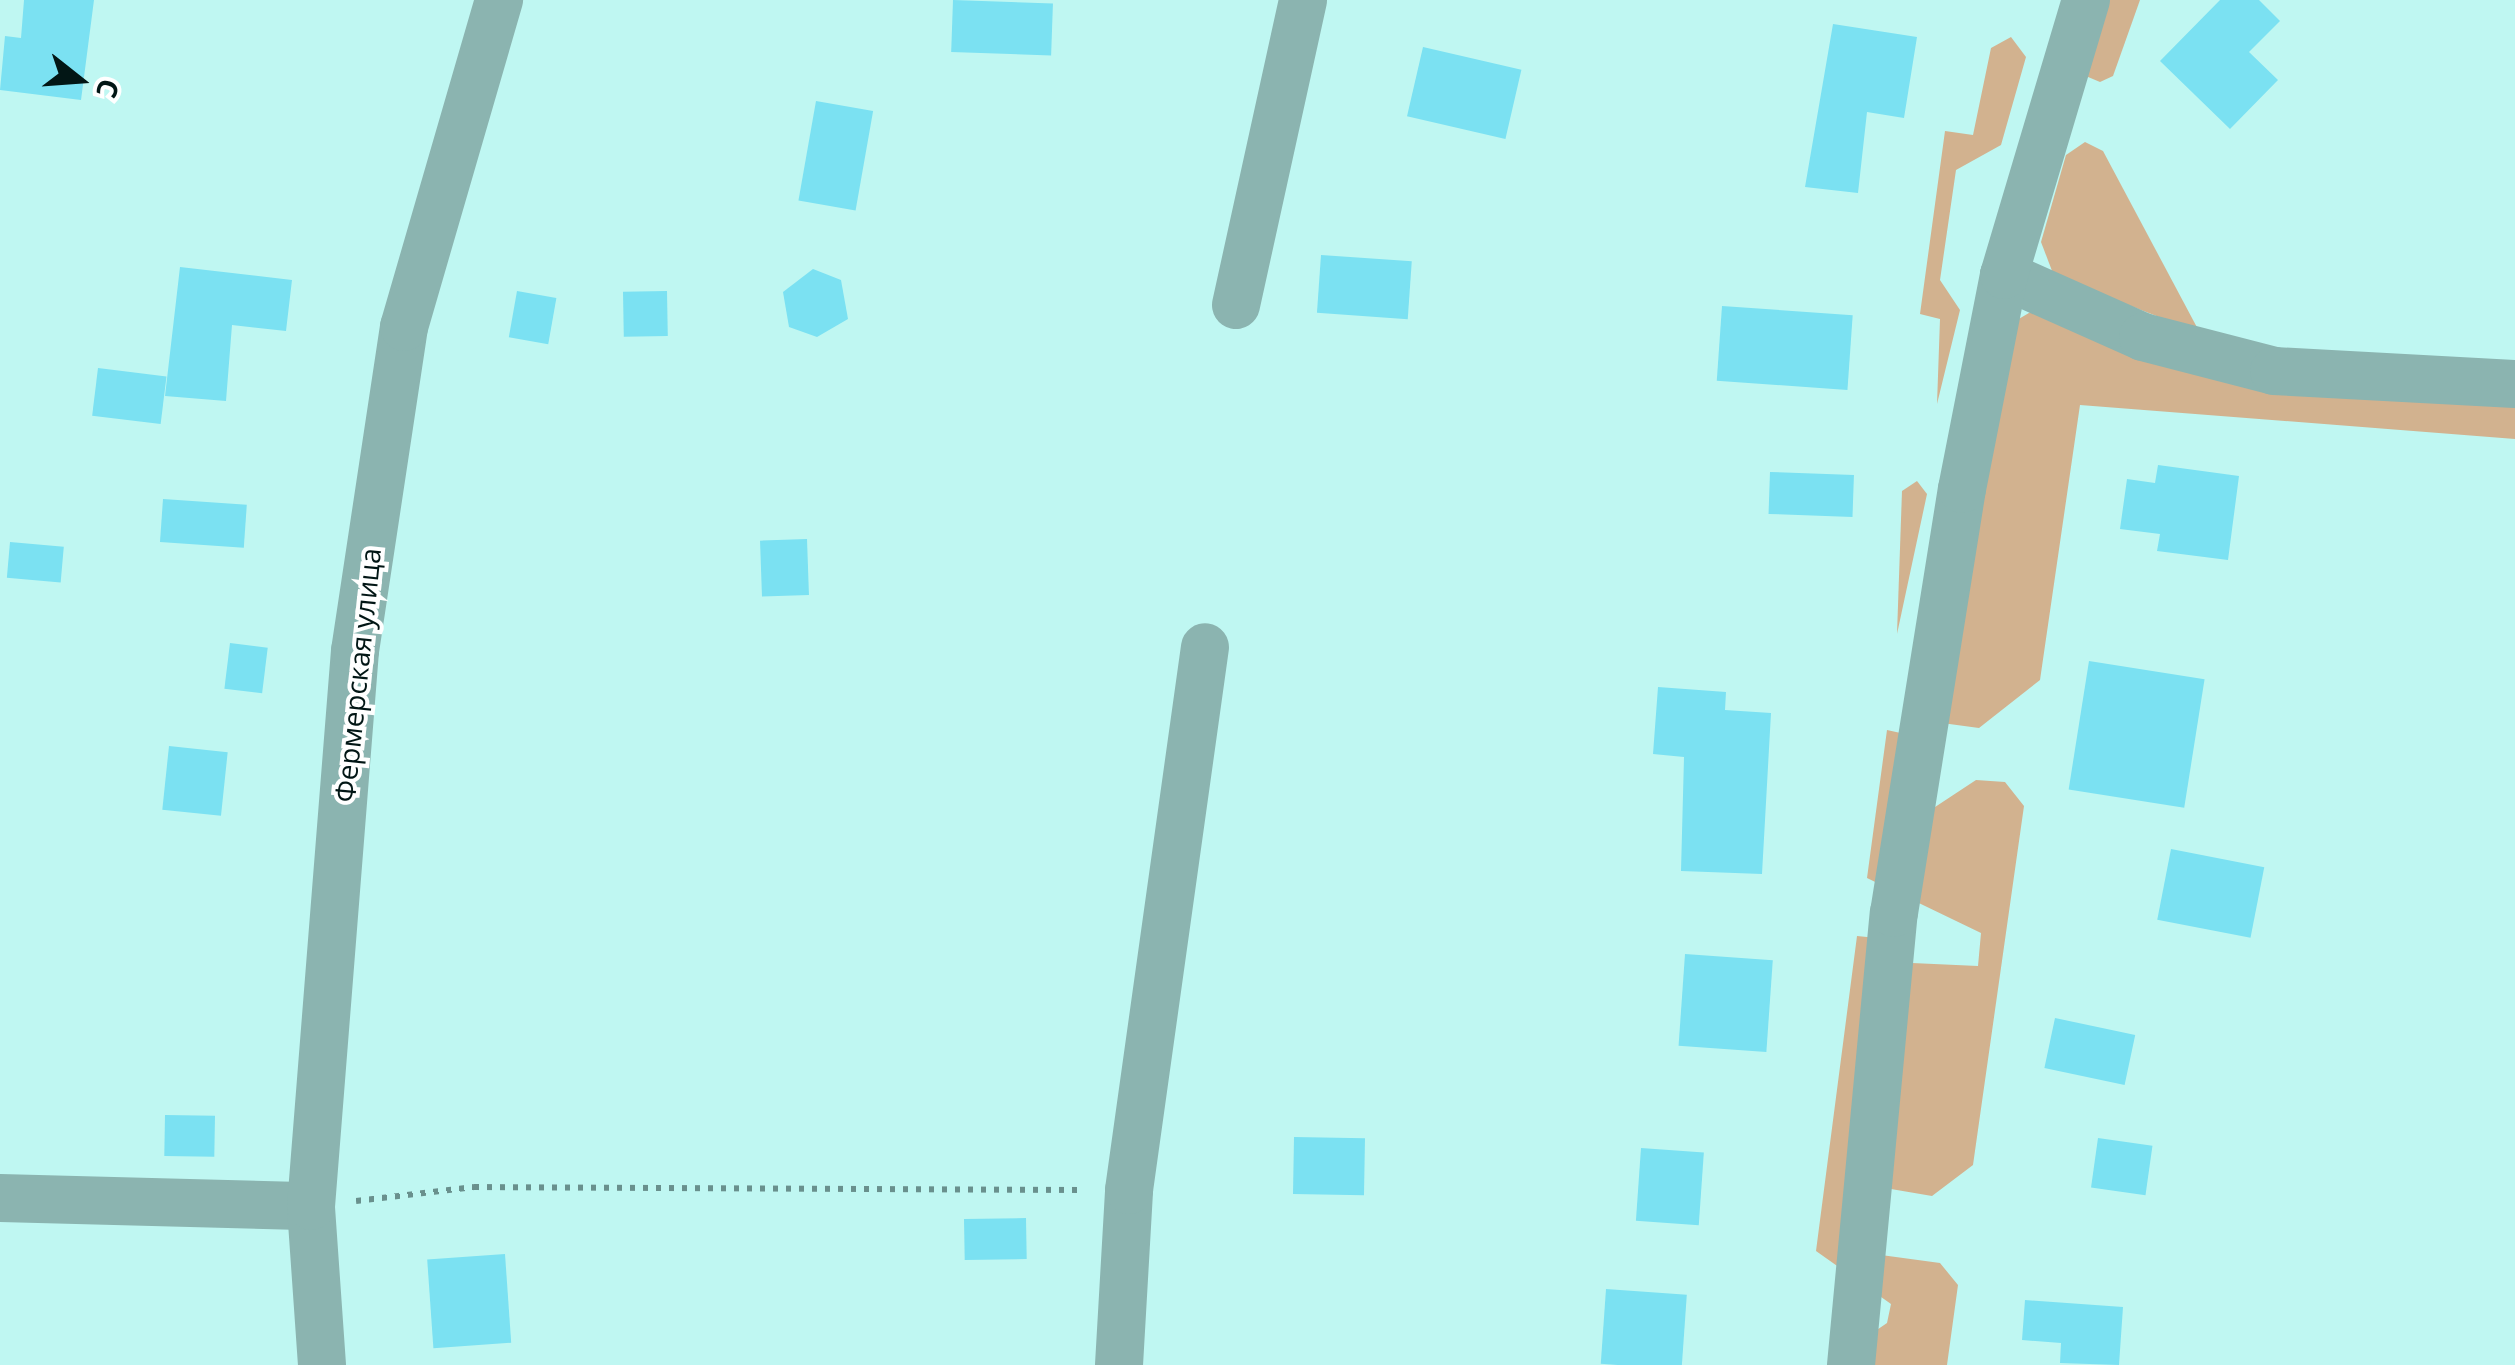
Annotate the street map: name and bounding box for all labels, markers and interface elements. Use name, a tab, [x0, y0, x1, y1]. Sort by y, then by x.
north arrow	[30, 30, 130, 130]
text: С	[88, 75, 129, 103]
street label: Фермерская улица	[327, 546, 387, 804]

